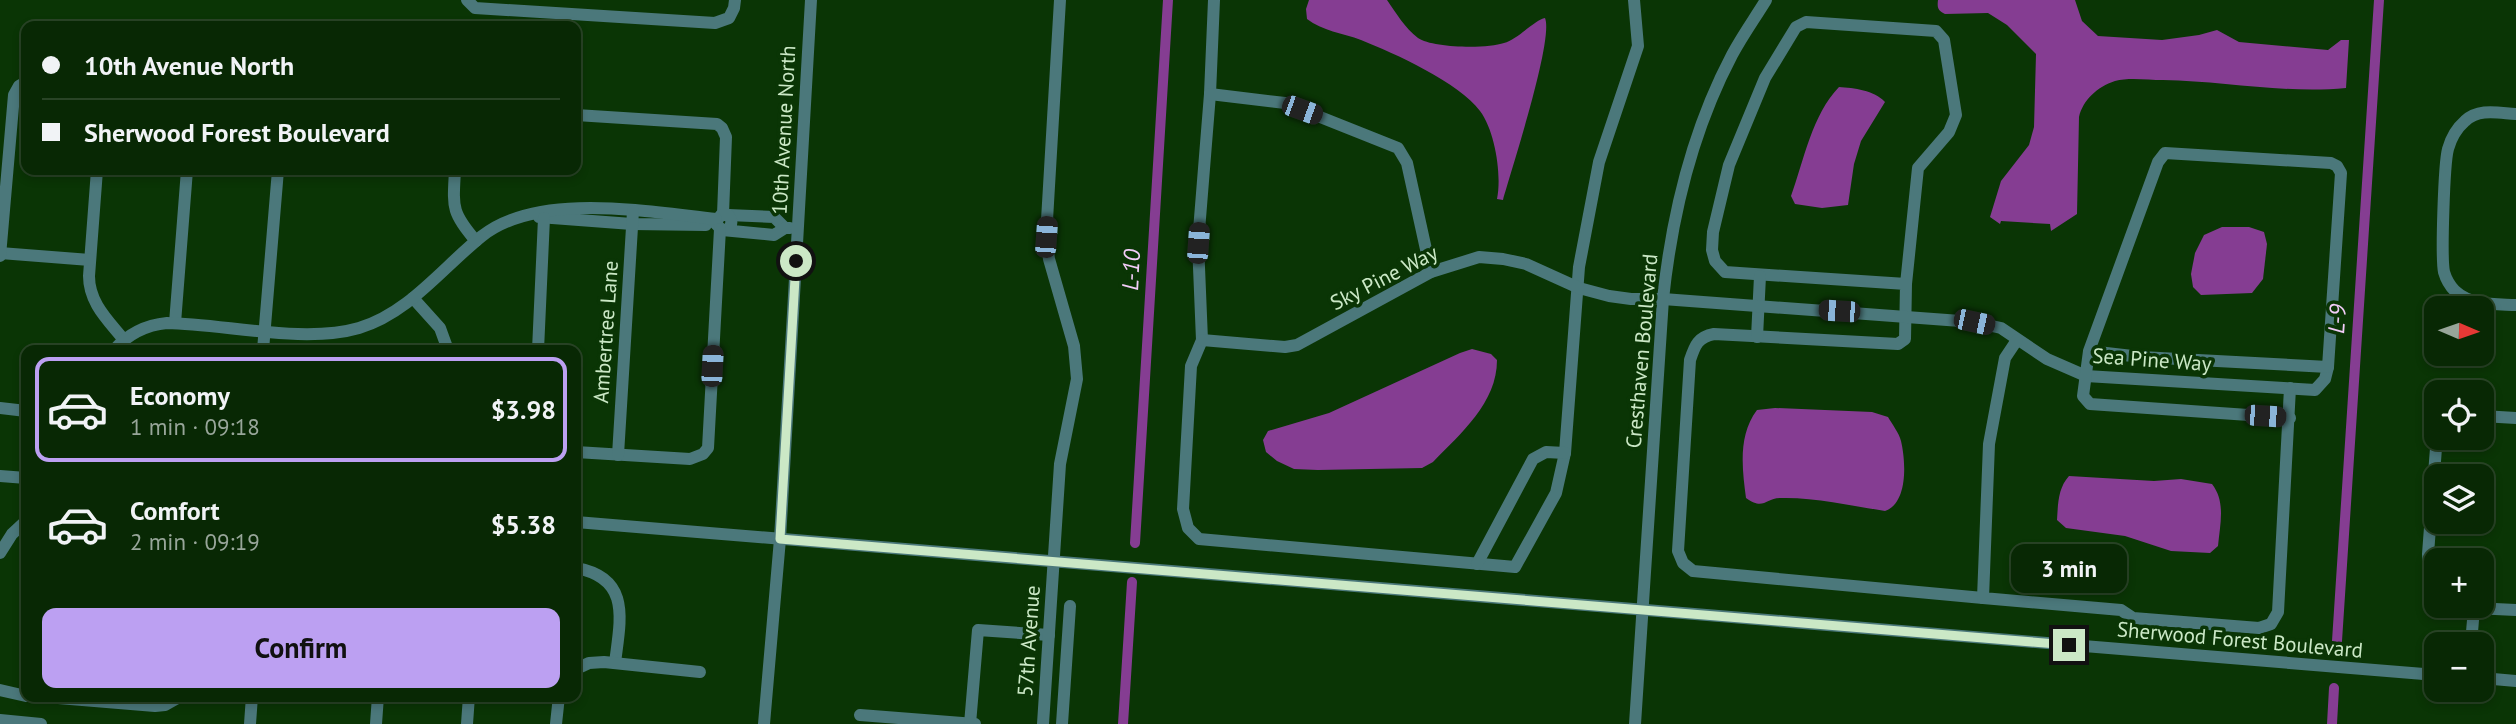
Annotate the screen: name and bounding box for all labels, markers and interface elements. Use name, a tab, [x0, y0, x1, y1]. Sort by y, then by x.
street label: 10th Avenue North	[766, 45, 801, 215]
text: 10th Avenue North	[84, 49, 294, 82]
car	[1279, 93, 1326, 127]
text: Sherwood Forest Boulevard	[84, 116, 390, 149]
car	[1035, 215, 1058, 259]
car	[1187, 221, 1210, 265]
street label: Sky Pine Way	[1325, 239, 1442, 316]
route start	[780, 245, 812, 277]
water label: L-10	[1115, 248, 1146, 291]
street label: Cresthaven Boulevard	[1620, 253, 1663, 449]
street label: Ambertree Lane	[587, 260, 624, 404]
north arrow	[2424, 296, 2494, 366]
map controls	[2424, 296, 2494, 702]
car	[1818, 299, 1861, 323]
water label: L-9	[2321, 302, 2352, 335]
car	[1952, 307, 1997, 337]
street label: Sea Pine Way	[2092, 342, 2213, 377]
car	[701, 344, 724, 388]
icon: car	[46, 378, 109, 441]
text: Economy	[130, 379, 230, 412]
button: locate	[2424, 380, 2494, 450]
text: $3.98	[491, 393, 556, 426]
car	[2244, 404, 2287, 428]
text: 1 min · 09:18	[130, 412, 260, 441]
button: layers	[2424, 464, 2494, 534]
icon: car	[46, 493, 109, 556]
text: Comfort	[130, 494, 220, 527]
text: $5.38	[491, 508, 556, 541]
text: 2 min · 09:19	[130, 527, 260, 556]
callout: 3 min	[2011, 544, 2127, 592]
button: +	[2424, 548, 2494, 618]
text: 3 min	[2041, 554, 2097, 583]
street label: 57th Avenue	[1011, 584, 1046, 698]
button: Confirm	[42, 608, 560, 688]
street label: Sherwood Forest Boulevard	[2116, 615, 2364, 664]
route end	[2053, 629, 2085, 661]
button: −	[2424, 632, 2494, 702]

